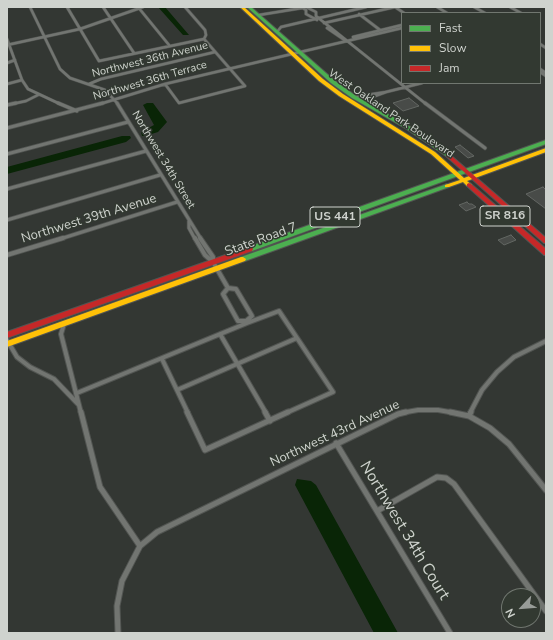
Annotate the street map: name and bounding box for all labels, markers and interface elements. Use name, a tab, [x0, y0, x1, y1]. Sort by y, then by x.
legend	[401, 12, 541, 84]
text: Fast	[439, 20, 462, 36]
street label: Northwest 36th Avenue	[91, 39, 209, 81]
text: Slow	[439, 40, 467, 56]
street label: Northwest 36th Terrace	[92, 58, 208, 104]
text: Jam	[439, 60, 460, 76]
street label: West Oakland Park Boulevard	[326, 67, 456, 161]
street label: Northwest 34th Street	[129, 109, 197, 211]
street label: Northwest 39th Avenue	[19, 191, 159, 247]
road number: SR 816	[480, 206, 530, 226]
road number: US 441	[310, 207, 360, 227]
street label: State Road 7	[223, 220, 299, 260]
street label: Northwest 43rd Avenue	[268, 397, 402, 471]
street label: Northwest 34th Court	[355, 458, 453, 604]
north arrow	[501, 588, 541, 628]
text: N	[502, 606, 519, 620]

